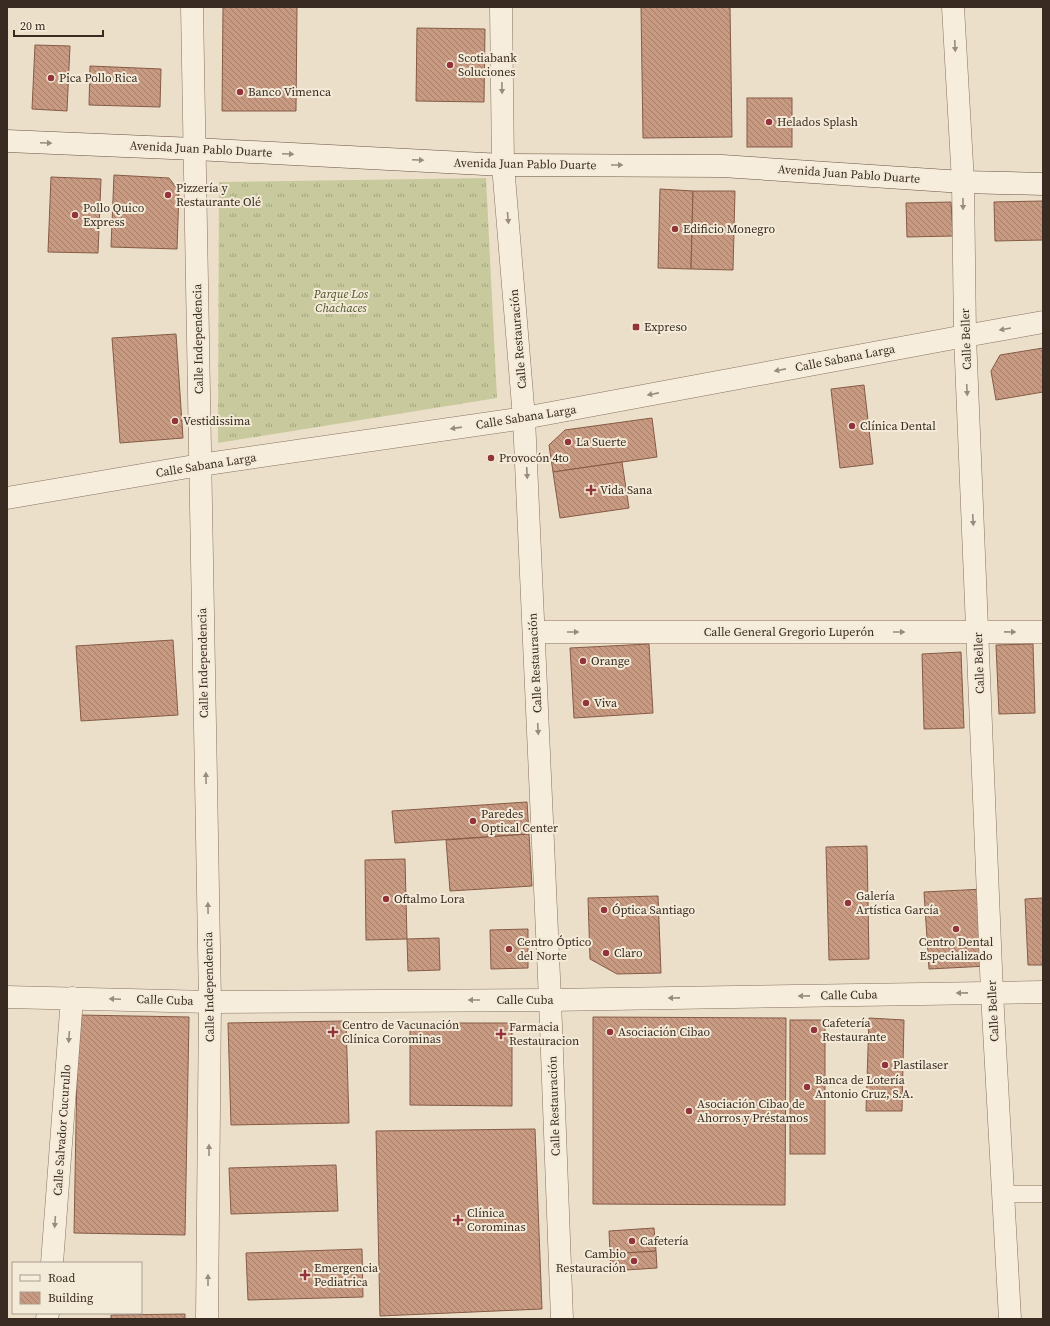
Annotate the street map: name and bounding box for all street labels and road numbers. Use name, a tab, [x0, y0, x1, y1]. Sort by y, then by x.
street label: Avenida Juan Pablo Duarte	[129, 137, 273, 161]
street label: Avenida Juan Pablo Duarte	[454, 155, 596, 173]
street label: Avenida Juan Pablo Duarte	[777, 161, 921, 187]
street label: Calle Independencia	[189, 283, 207, 394]
street label: Calle Restauración	[506, 288, 530, 390]
street label: Calle Beller	[957, 308, 975, 370]
street label: Calle Sabana Larga	[794, 340, 897, 376]
street label: Calle Sabana Larga	[475, 401, 578, 433]
street label: Calle Sabana Larga	[155, 449, 258, 481]
street label: Calle Independencia	[194, 607, 212, 718]
street label: Calle Restauración	[524, 613, 546, 713]
street label: Calle General Gregorio Luperón	[704, 624, 874, 640]
street label: Calle Beller	[970, 632, 988, 694]
street label: Calle Independencia	[200, 931, 218, 1042]
street label: Calle Beller	[983, 980, 1003, 1042]
street label: Calle Cuba	[820, 986, 879, 1003]
street label: Calle Cuba	[136, 991, 195, 1009]
street label: Calle Cuba	[496, 992, 555, 1008]
street label: Calle Restauración	[544, 1056, 564, 1156]
street label: Calle Salvador Cucurullo	[49, 1063, 75, 1196]

